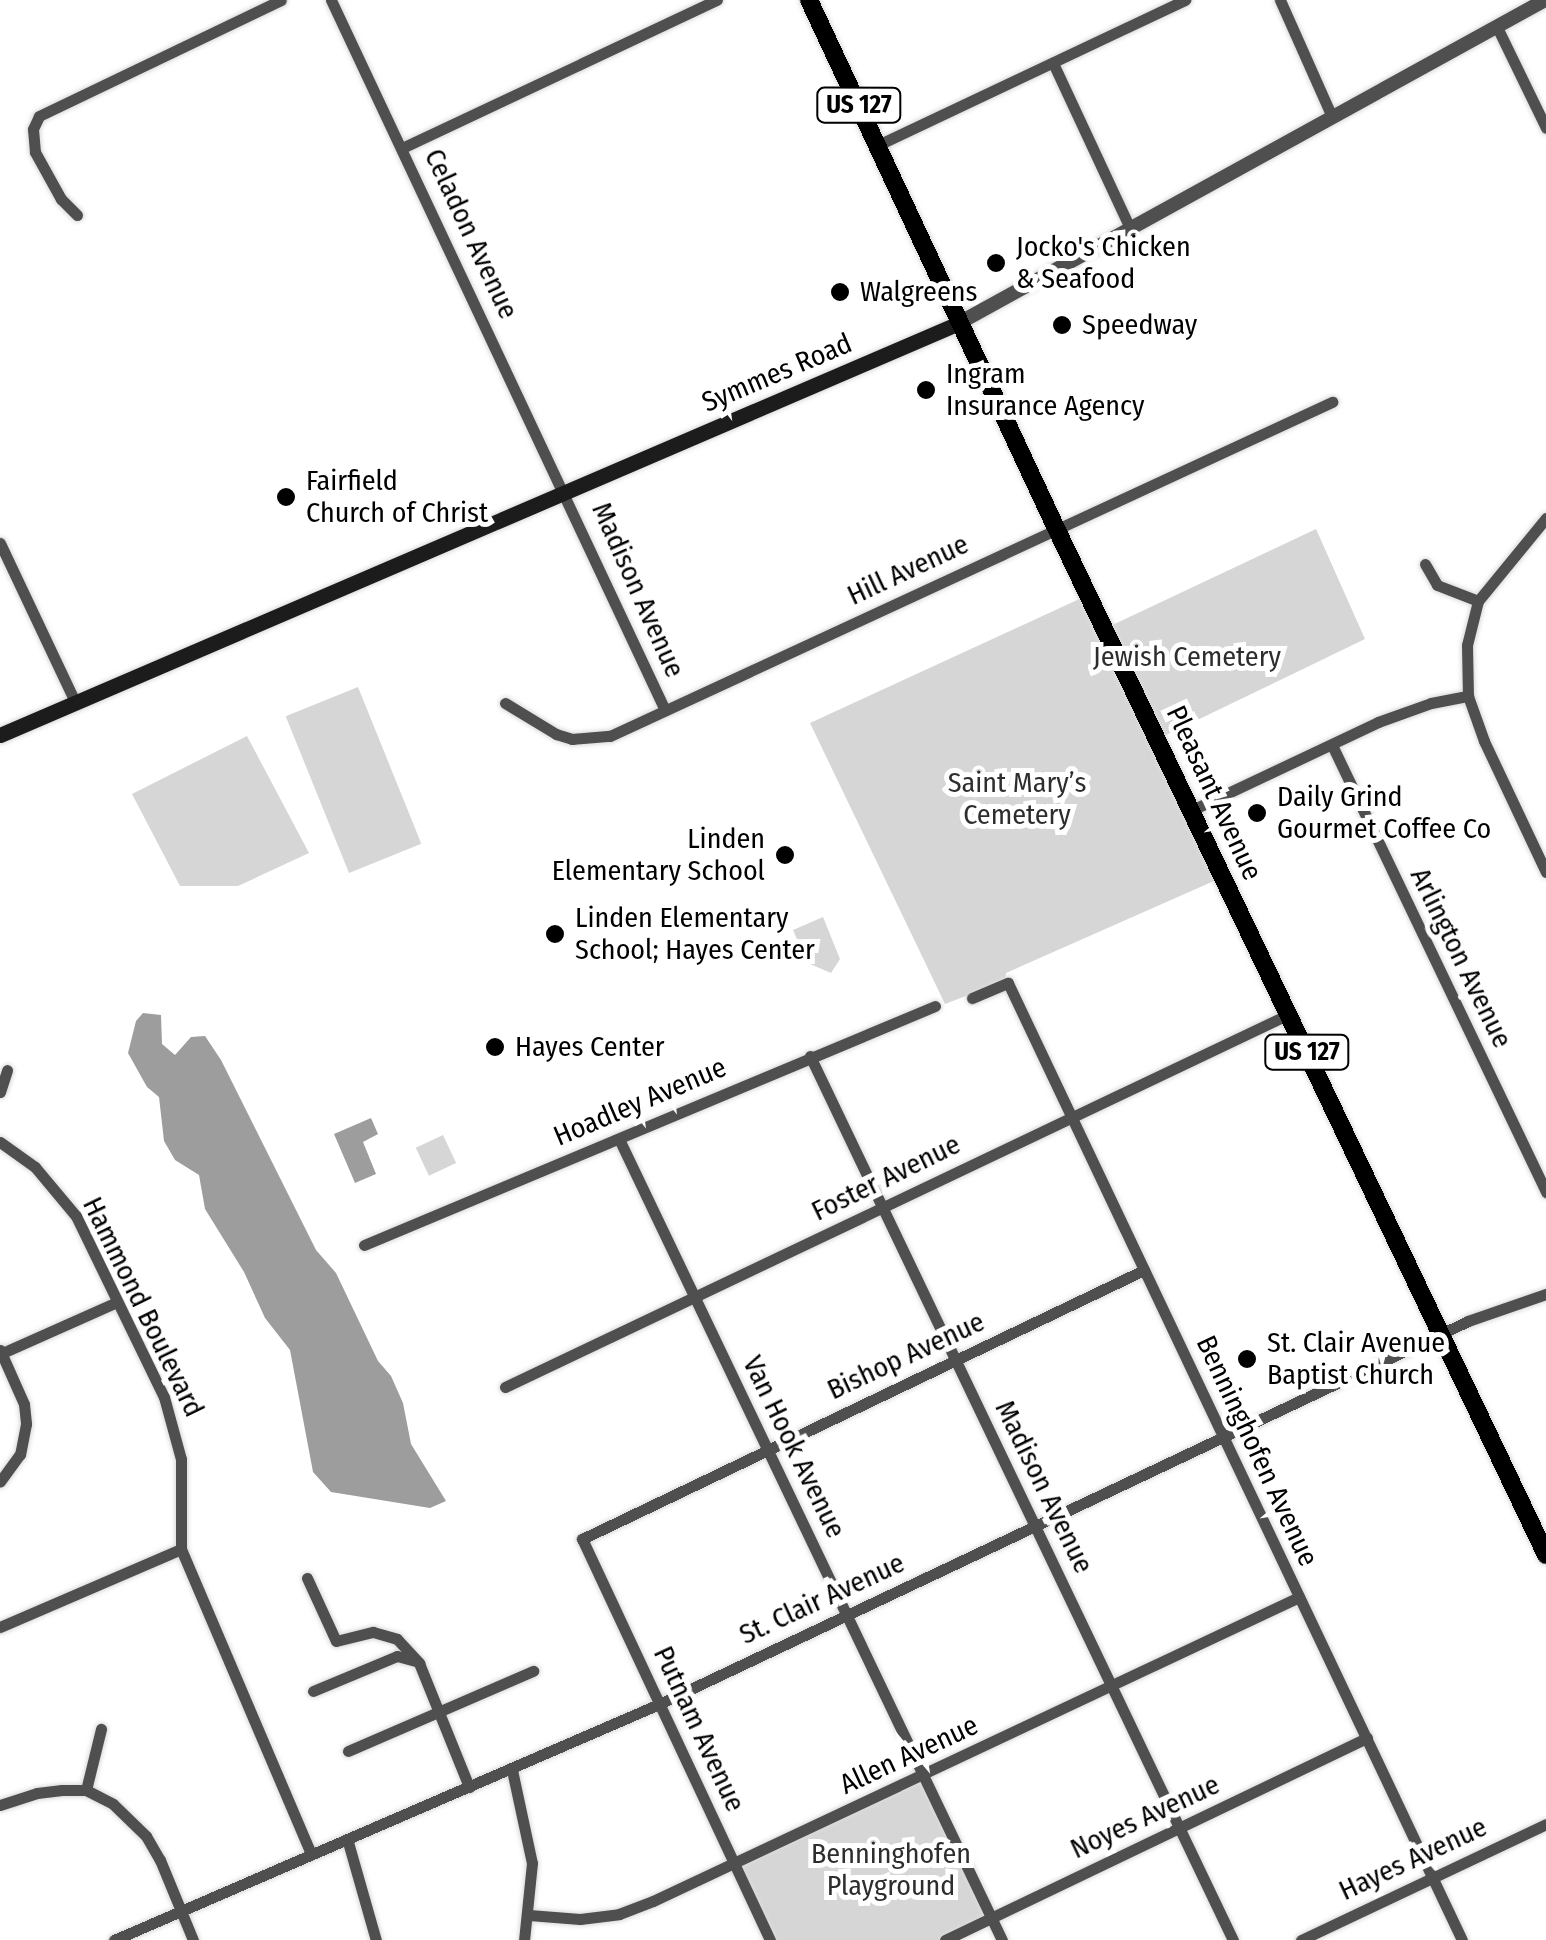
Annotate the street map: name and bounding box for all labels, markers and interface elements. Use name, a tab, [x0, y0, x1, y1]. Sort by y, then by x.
road number: US 127	[814, 85, 904, 125]
street label: Celadon Avenue	[417, 144, 525, 324]
place label: Jocko's Chicken & Seafood	[1016, 230, 1191, 296]
marker: Jocko's Chicken & Seafood	[985, 252, 1007, 274]
place label: Walgreens	[860, 275, 977, 309]
marker: Walgreens	[829, 281, 851, 303]
place label: Speedway	[1082, 308, 1197, 342]
marker: Speedway	[1051, 314, 1073, 336]
street label: Symmes Road	[697, 326, 857, 420]
place label: Ingram Insurance Agency	[946, 357, 1144, 423]
marker: Ingram Insurance Agency	[915, 379, 937, 401]
place label: Fairfield Church of Christ	[306, 464, 488, 530]
marker: Fairfield Church of Christ	[275, 486, 297, 508]
street label: Madison Avenue	[584, 497, 692, 683]
street label: Hill Avenue	[842, 527, 974, 613]
park label: Jewish Cemetery	[1093, 640, 1281, 674]
street label: Pleasant Avenue	[1159, 700, 1269, 886]
park label: Saint Mary’s Cemetery	[948, 766, 1086, 832]
place label: Daily Grind Gourmet Coffee Co	[1277, 780, 1491, 846]
marker: Daily Grind Gourmet Coffee Co	[1246, 802, 1268, 824]
place label: Linden Elementary School	[552, 822, 765, 888]
marker: Linden Elementary School	[774, 844, 796, 866]
street label: Arlington Avenue	[1403, 863, 1519, 1053]
place label: Linden Elementary School; Hayes Center	[575, 901, 815, 967]
marker: Linden Elementary School; Hayes Center	[544, 923, 566, 945]
place label: Hayes Center	[515, 1030, 665, 1064]
road number: US 127	[1262, 1032, 1352, 1072]
marker: Hayes Center	[484, 1036, 506, 1058]
street label: Hoadley Avenue	[549, 1051, 731, 1153]
street label: Foster Avenue	[806, 1128, 966, 1228]
street label: Hammond Boulevard	[75, 1192, 211, 1422]
street label: Bishop Avenue	[822, 1305, 990, 1407]
place label: St. Clair Avenue Baptist Church	[1267, 1326, 1445, 1392]
street label: Benninghofen Avenue	[1189, 1330, 1325, 1572]
marker: St. Clair Avenue Baptist Church	[1236, 1348, 1258, 1370]
street label: Van Hook Avenue	[735, 1350, 853, 1544]
street label: Madison Avenue	[988, 1395, 1100, 1579]
street label: St. Clair Avenue	[734, 1546, 910, 1652]
street label: Putnam Avenue	[646, 1641, 752, 1817]
street label: Allen Avenue	[835, 1708, 983, 1802]
street label: Noyes Avenue	[1065, 1768, 1225, 1866]
street label: Hayes Avenue	[1334, 1810, 1492, 1908]
park label: Benninghofen Playground	[811, 1837, 971, 1903]

